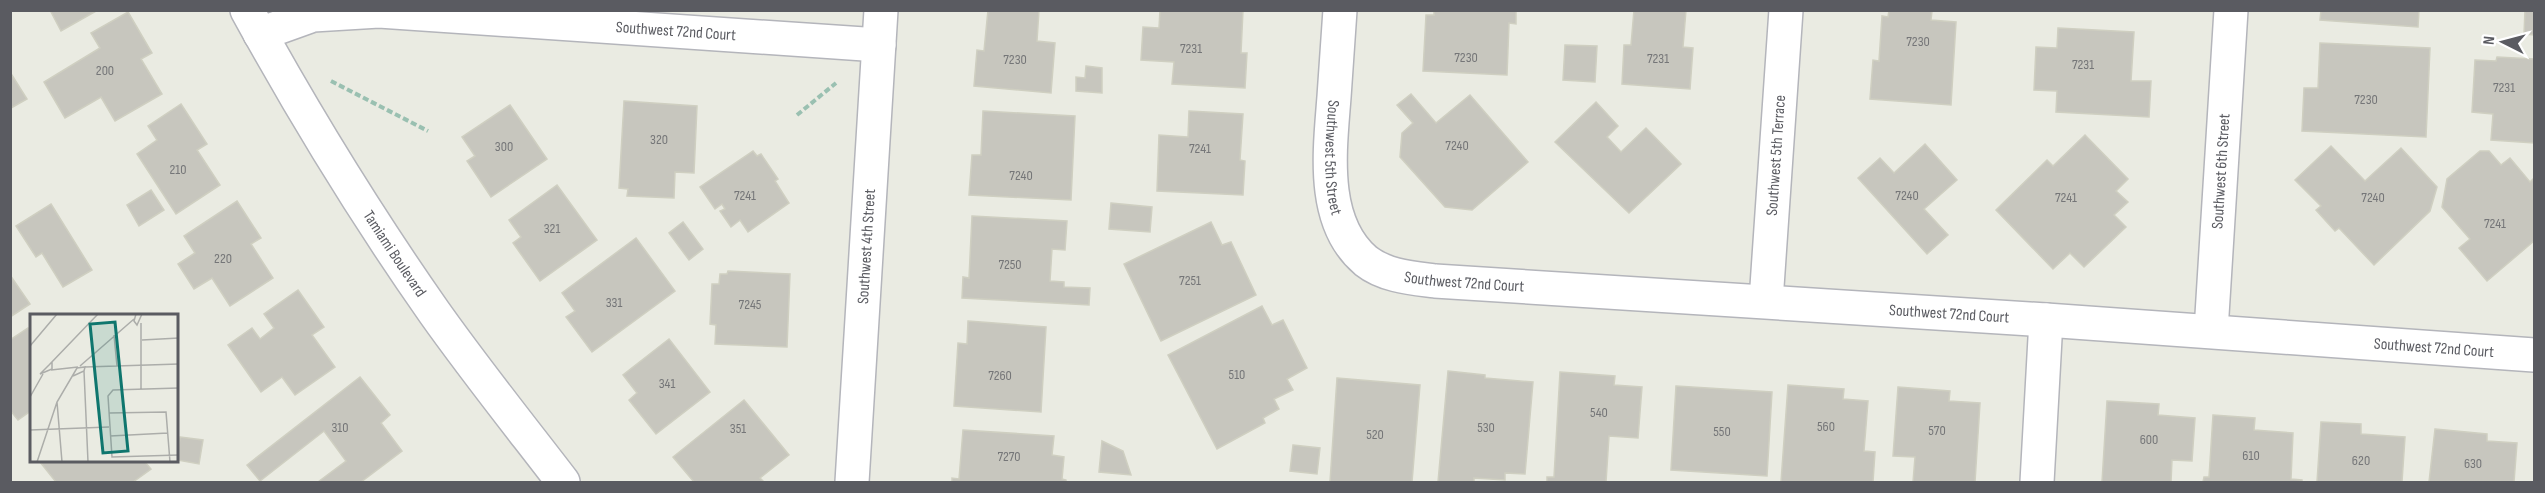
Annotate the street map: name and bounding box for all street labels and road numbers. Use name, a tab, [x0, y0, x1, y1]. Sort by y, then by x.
street label: Southwest 72nd Court	[615, 18, 737, 45]
street label: Southwest 5th Terrace	[1762, 94, 1790, 216]
street label: Southwest 5th Street	[1321, 99, 1346, 217]
street label: Southwest 6th Street	[2208, 113, 2234, 230]
street label: Southwest 4th Street	[853, 188, 879, 305]
street label: Tamiami Boulevard	[359, 207, 430, 301]
street label: Southwest 72nd Court	[1403, 267, 1525, 296]
street label: Southwest 72nd Court	[1889, 301, 2010, 327]
street label: Southwest 72nd Court	[2373, 334, 2495, 362]

